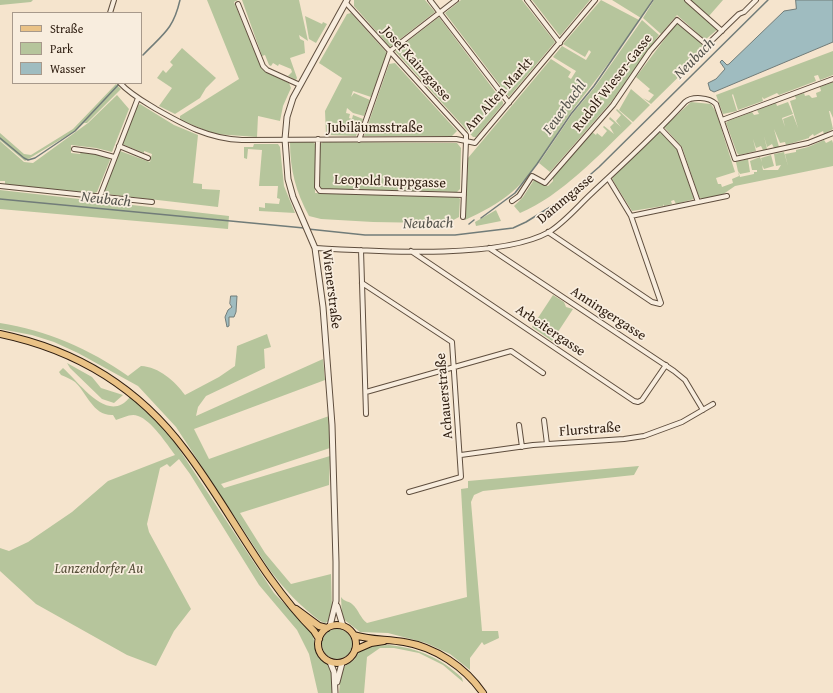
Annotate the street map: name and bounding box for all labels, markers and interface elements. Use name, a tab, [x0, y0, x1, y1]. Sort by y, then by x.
legend	[12, 12, 142, 84]
text: Straße	[50, 20, 83, 37]
street label: Josef Kainzgasse	[378, 23, 454, 105]
street label: Rudolf Wieser-Gasse	[570, 31, 656, 135]
water label: Neubach	[671, 35, 719, 83]
text: Park	[50, 40, 73, 57]
street label: Am Alten Markt	[461, 55, 537, 135]
text: Wasser	[50, 60, 86, 77]
water label: Feuerbachl	[539, 77, 591, 139]
street label: Jubiläumsstraße	[327, 120, 423, 136]
street label: Dammgasse	[534, 170, 598, 228]
street label: Leopold Ruppgasse	[334, 172, 446, 192]
water label: Neubach	[80, 188, 132, 212]
water label: Neubach	[403, 215, 453, 233]
street label: Wienerstraße	[318, 248, 344, 330]
street label: Anningergasse	[567, 283, 649, 345]
street label: Arbeitergasse	[512, 302, 588, 360]
street label: Achauerstraße	[433, 352, 457, 440]
street label: Flurstraße	[559, 419, 621, 441]
park label: Lanzendorfer Au	[55, 561, 143, 577]

